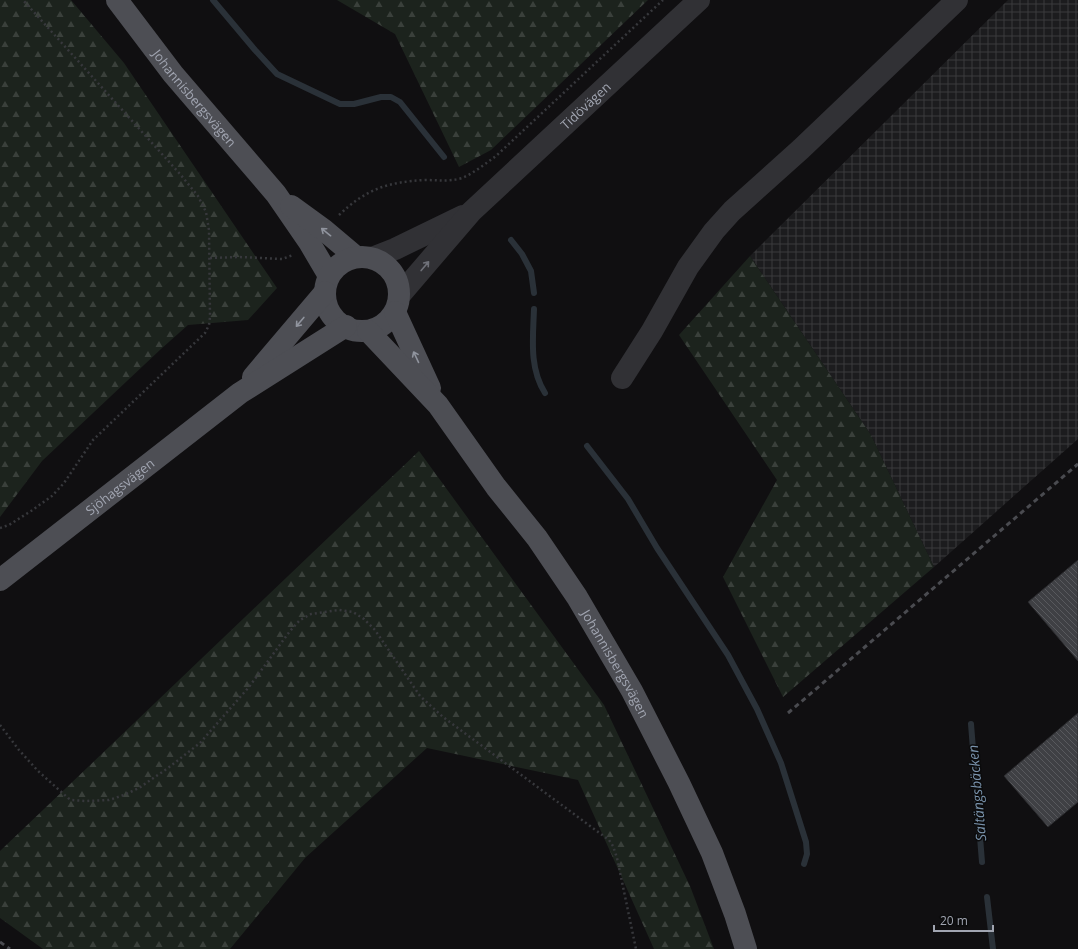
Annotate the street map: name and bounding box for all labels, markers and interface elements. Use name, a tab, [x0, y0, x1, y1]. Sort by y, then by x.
street label: Johannisbergsvägen	[147, 44, 241, 151]
street label: Tidövägen	[557, 78, 614, 133]
one-way arrow	[320, 228, 331, 236]
one-way arrow	[420, 261, 429, 272]
one-way arrow	[295, 316, 304, 327]
one-way arrow	[412, 352, 419, 364]
street label: Sjöhagsvägen	[82, 454, 158, 519]
street label: Johannisbergsvägen	[576, 605, 653, 721]
water label: Saltängsbäcken	[963, 744, 990, 842]
scale bar	[934, 907, 993, 933]
text: 20 m	[940, 912, 968, 929]

